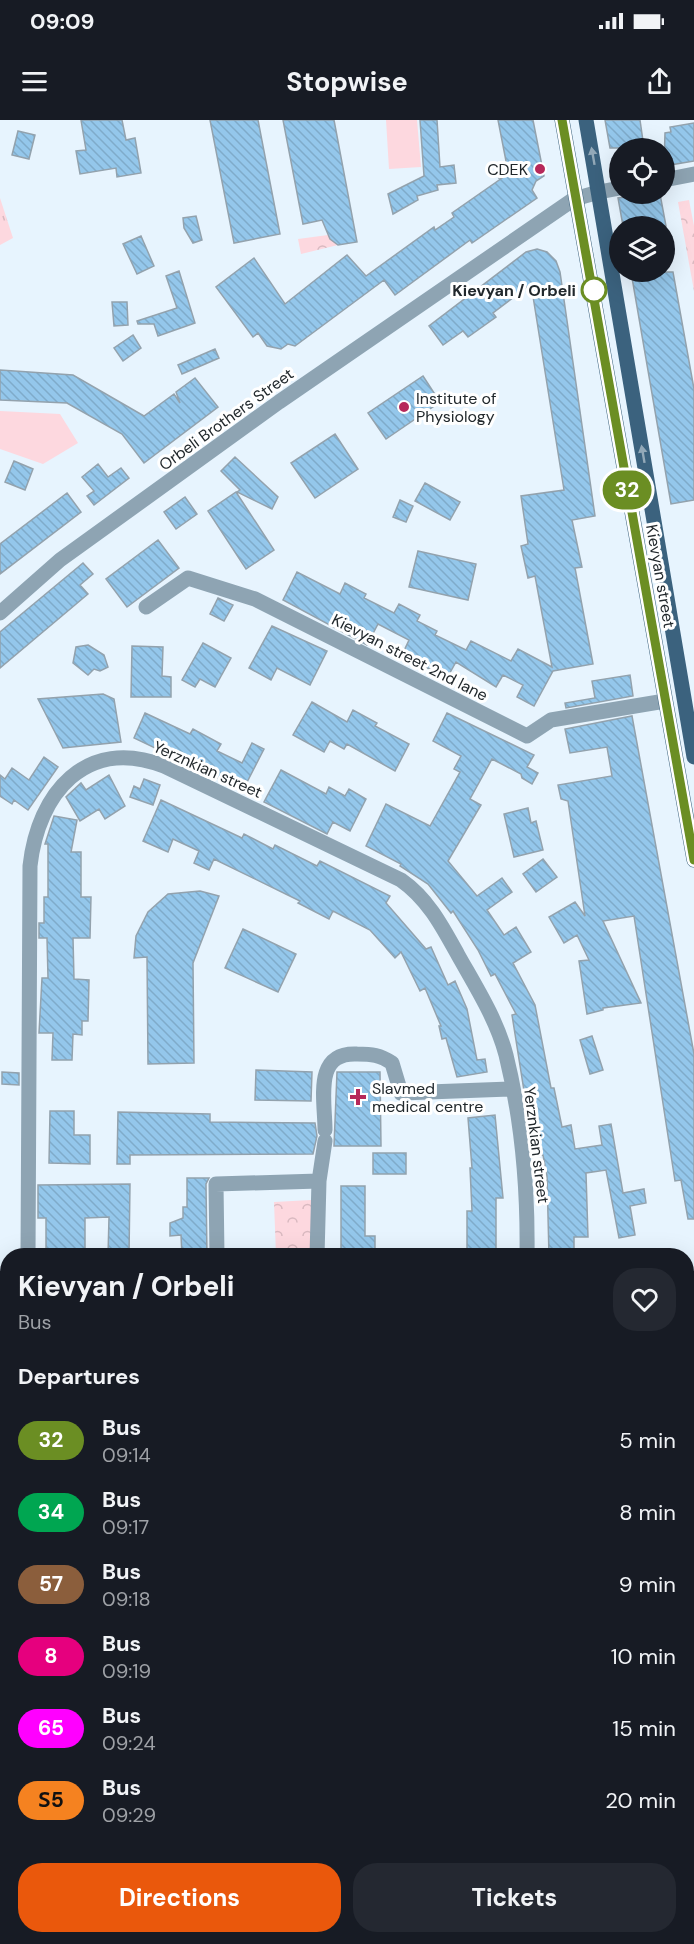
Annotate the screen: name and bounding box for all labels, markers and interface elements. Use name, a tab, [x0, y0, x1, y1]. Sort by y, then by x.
text: 09:09	[30, 7, 95, 36]
text: Stopwise	[286, 64, 408, 99]
icon: menu	[18, 65, 51, 98]
icon: share	[643, 65, 676, 98]
map controls	[609, 138, 675, 282]
button: locate	[609, 138, 675, 204]
one-way arrow	[588, 146, 597, 165]
place label: CDEK	[487, 159, 528, 180]
marker: CDEK	[533, 162, 547, 176]
button: layers	[609, 216, 675, 282]
marker: Kievyan / Orbeli	[581, 277, 607, 303]
place label: Kievyan / Orbeli	[452, 280, 576, 301]
street label: Orbeli Brothers Street	[155, 363, 298, 475]
place label: Institute of Physiology	[416, 388, 496, 427]
marker: Institute of Physiology	[397, 400, 411, 414]
one-way arrow	[638, 444, 647, 463]
line badge: 32	[600, 470, 654, 509]
text: 32	[615, 476, 639, 504]
street label: Kievyan street	[641, 523, 680, 629]
street label: Kievyan street 2nd lane	[328, 609, 491, 706]
street label: Yerznkian street	[150, 736, 266, 803]
place label: Slavmed medical centre	[372, 1078, 483, 1117]
street label: Yerznkian street	[519, 1086, 554, 1205]
marker: Slavmed medical centre	[349, 1088, 367, 1106]
text: Kievyan / Orbeli	[18, 1268, 234, 1305]
button: heart	[613, 1268, 676, 1331]
text: Bus	[18, 1309, 52, 1335]
text: Departures	[18, 1362, 140, 1391]
text: Bus	[102, 1413, 141, 1442]
text: 32	[39, 1426, 63, 1454]
text: 5 min	[619, 1426, 676, 1455]
text: 09:14	[102, 1442, 151, 1468]
text: Bus	[102, 1485, 141, 1514]
text: 34	[38, 1498, 64, 1526]
text: 8 min	[619, 1498, 676, 1527]
text: 09:17	[102, 1514, 149, 1540]
text: Bus	[102, 1557, 141, 1586]
text: 57	[39, 1570, 63, 1598]
text: 9 min	[619, 1570, 676, 1599]
text: 09:18	[102, 1586, 151, 1612]
text: Bus	[102, 1629, 141, 1658]
text: 8	[44, 1642, 58, 1670]
text: 10 min	[611, 1642, 676, 1671]
text: 09:19	[102, 1658, 151, 1684]
text: Bus	[102, 1701, 141, 1730]
text: 65	[38, 1714, 64, 1742]
text: 15 min	[612, 1714, 676, 1743]
text: 09:24	[102, 1730, 156, 1756]
text: Bus	[102, 1773, 141, 1802]
text: Տ5	[38, 1786, 64, 1814]
text: 20 min	[605, 1786, 676, 1815]
text: 09:29	[102, 1802, 156, 1828]
button: Directions	[18, 1863, 341, 1932]
button: Tickets	[353, 1863, 676, 1932]

